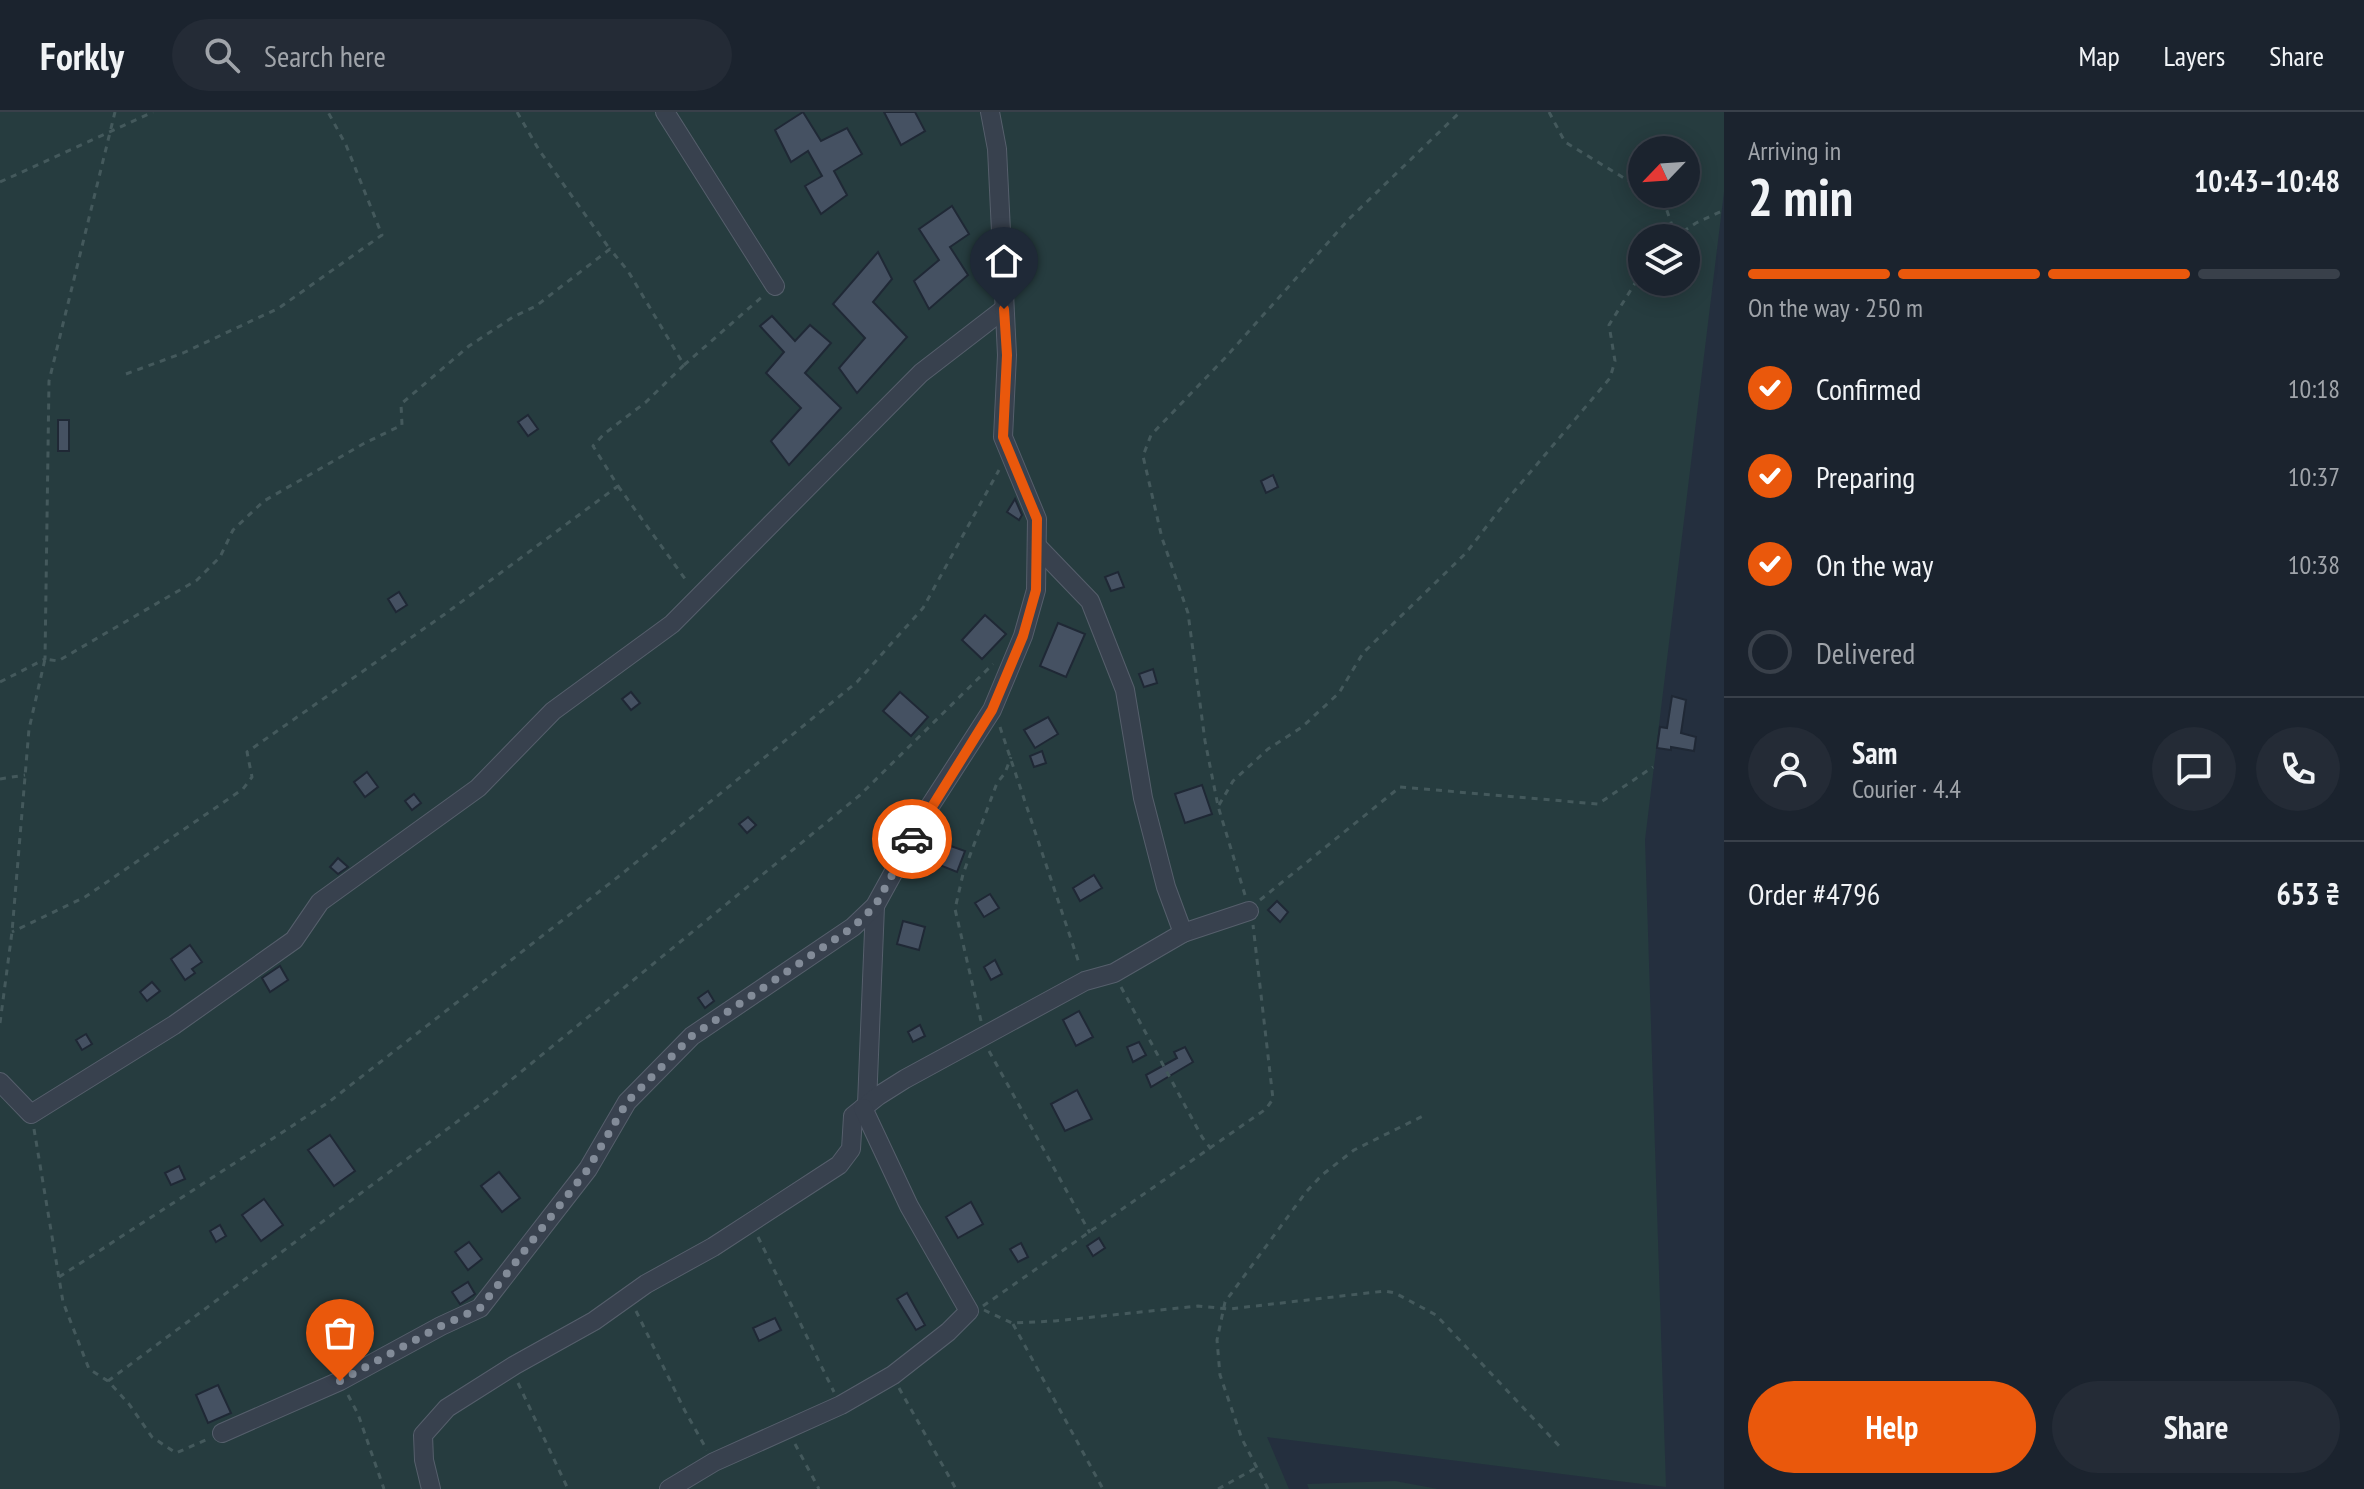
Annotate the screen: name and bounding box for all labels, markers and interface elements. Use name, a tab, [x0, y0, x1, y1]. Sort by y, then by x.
search box	[172, 19, 732, 91]
text: Forkly	[40, 31, 124, 80]
icon: search	[200, 33, 244, 77]
text: Search here	[264, 36, 386, 75]
text: Map	[2078, 37, 2120, 74]
text: Layers	[2164, 37, 2225, 74]
text: Share	[2269, 37, 2324, 74]
text: Arriving in	[1748, 134, 1841, 167]
north arrow	[1628, 136, 1700, 208]
map controls	[1628, 136, 1700, 296]
text: 10:43–10:48	[2194, 161, 2340, 200]
text: 2 min	[1748, 163, 1853, 230]
button: layers	[1628, 224, 1700, 296]
pin	[970, 227, 1038, 309]
icon: home	[982, 239, 1026, 283]
text: On the way · 250 m	[1748, 291, 1923, 324]
icon: check	[1748, 366, 1792, 410]
text: Confirmed	[1816, 369, 1921, 408]
text: 10:18	[2288, 372, 2340, 405]
icon: check	[1748, 454, 1792, 498]
text: Preparing	[1816, 457, 1915, 496]
text: 10:37	[2288, 460, 2340, 493]
icon: check	[1748, 542, 1792, 586]
text: On the way	[1816, 545, 1933, 584]
text: 10:38	[2288, 548, 2340, 581]
text: Delivered	[1816, 633, 1915, 672]
button: person	[1748, 727, 1832, 811]
button: chat	[2152, 727, 2236, 811]
button: phone	[2256, 727, 2340, 811]
text: Sam	[1852, 733, 1897, 772]
text: Courier · 4.4	[1852, 772, 1961, 805]
courier	[872, 799, 952, 879]
icon: car	[890, 817, 934, 861]
text: Order #4796	[1748, 874, 1880, 913]
text: 653 ₴	[2276, 874, 2340, 913]
pin	[306, 1299, 374, 1381]
icon: bag	[318, 1311, 362, 1355]
button: Help	[1748, 1381, 2036, 1473]
button: Share	[2052, 1381, 2340, 1473]

